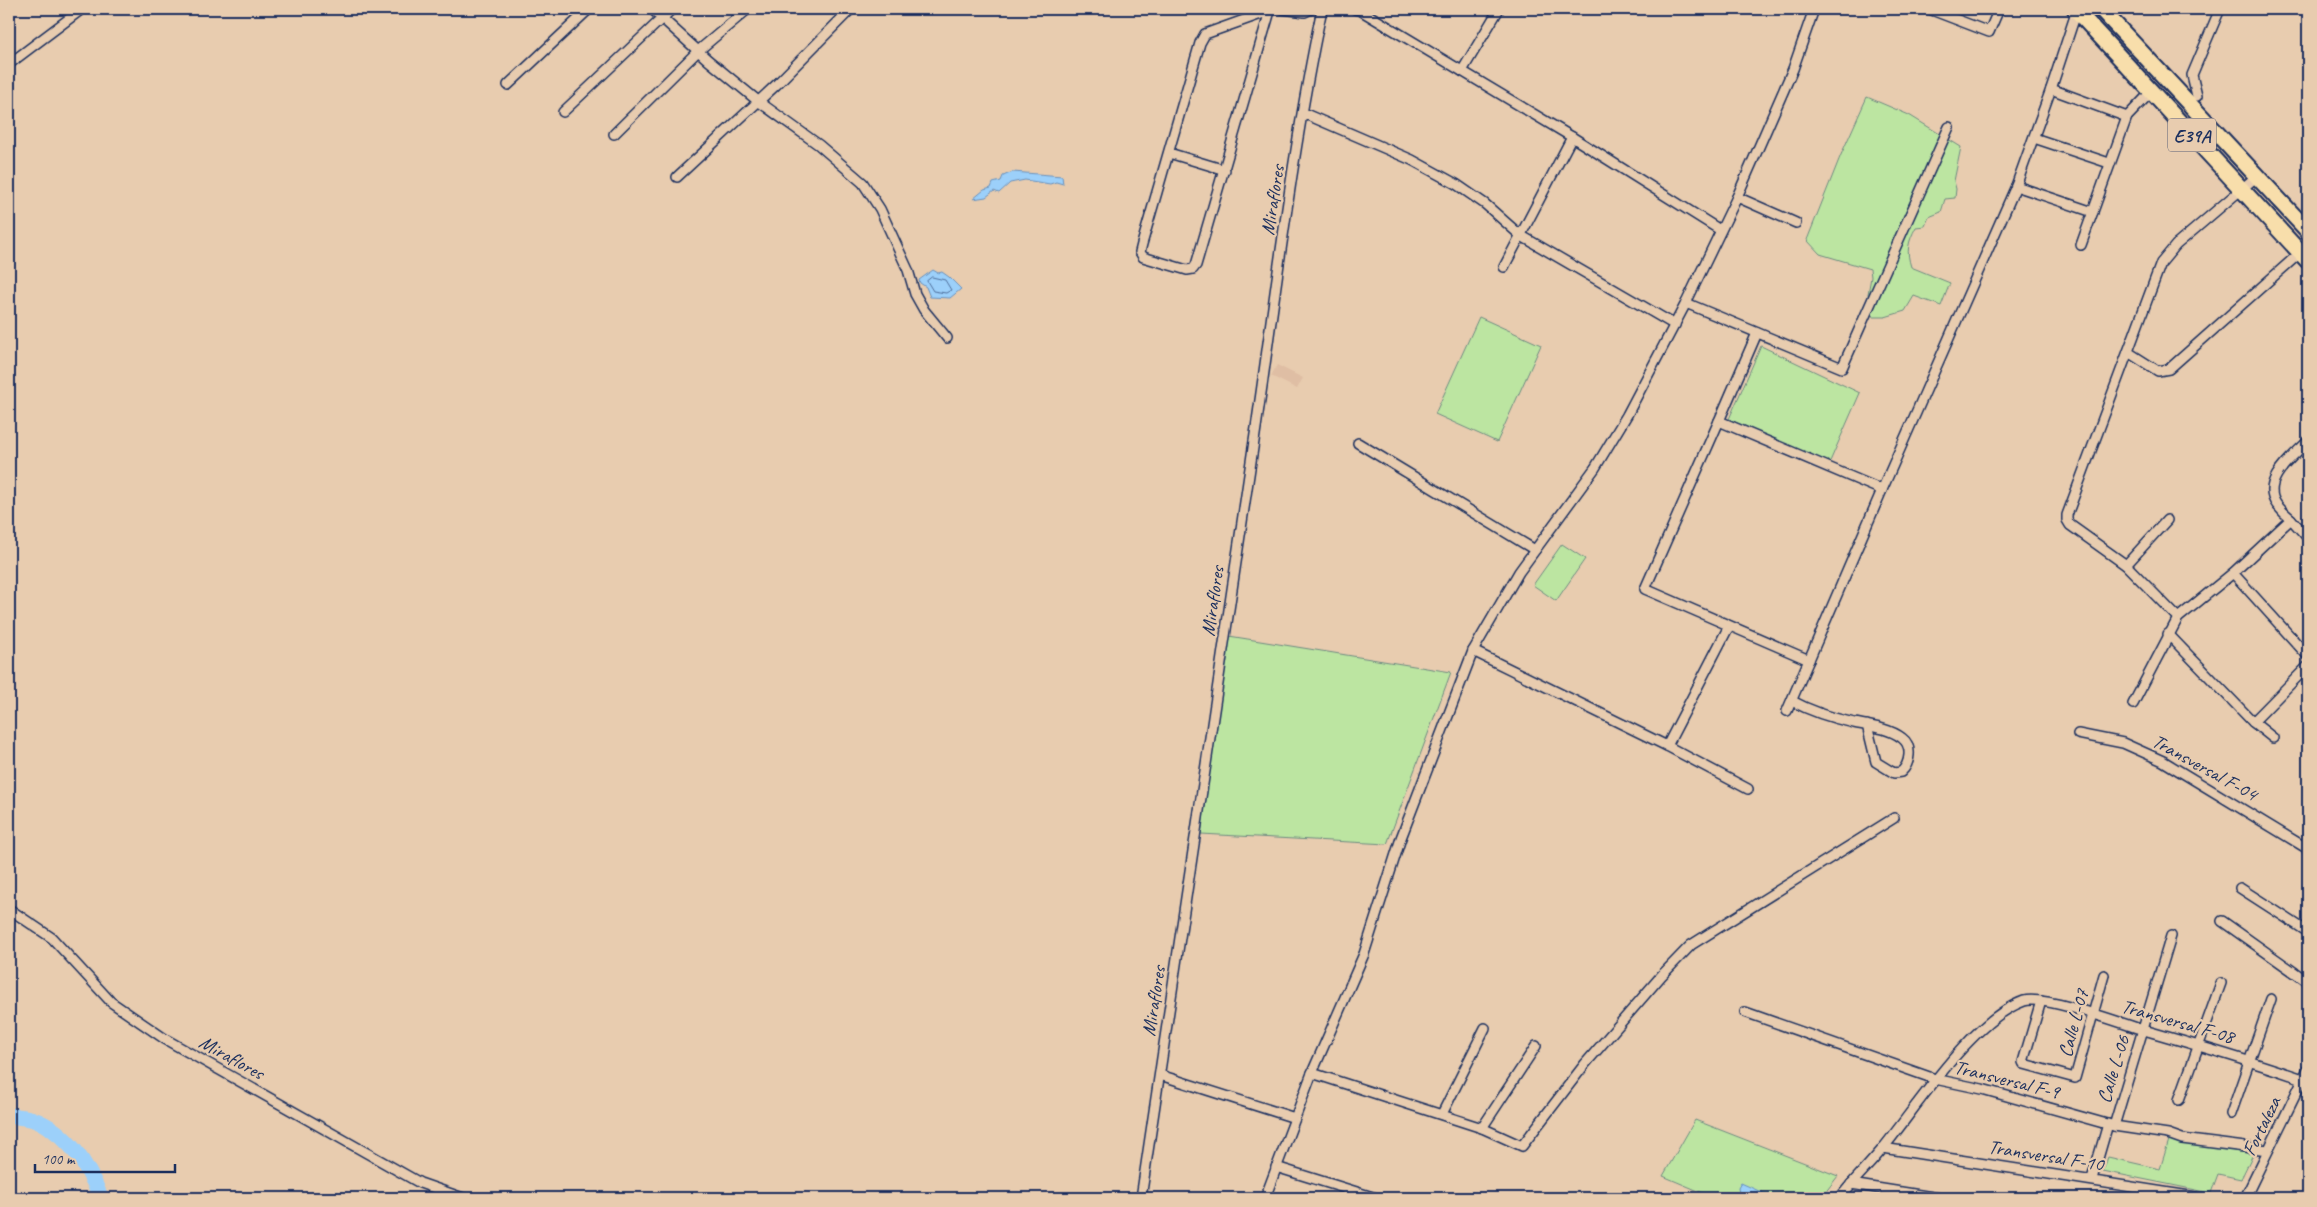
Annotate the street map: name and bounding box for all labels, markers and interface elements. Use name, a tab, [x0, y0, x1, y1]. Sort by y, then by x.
road number: E39A	[2168, 118, 2216, 152]
street label: Miraflores	[1255, 161, 1291, 237]
street label: Miraflores	[1195, 562, 1230, 638]
street label: Transversal F-04	[2148, 728, 2263, 808]
street label: Miraflores	[1136, 962, 1172, 1038]
street label: Calle L-07	[2052, 985, 2095, 1060]
street label: Transversal F-08	[2118, 993, 2239, 1050]
street label: Miraflores	[195, 1029, 270, 1086]
street label: Calle L-06	[2091, 1031, 2136, 1106]
street label: Transversal F-9	[1952, 1054, 2064, 1105]
street label: Fortaleza	[2237, 1092, 2287, 1160]
street label: Transversal F-10	[1986, 1134, 2107, 1177]
scale bar	[35, 1142, 175, 1174]
text: 100 m	[42, 1150, 76, 1169]

